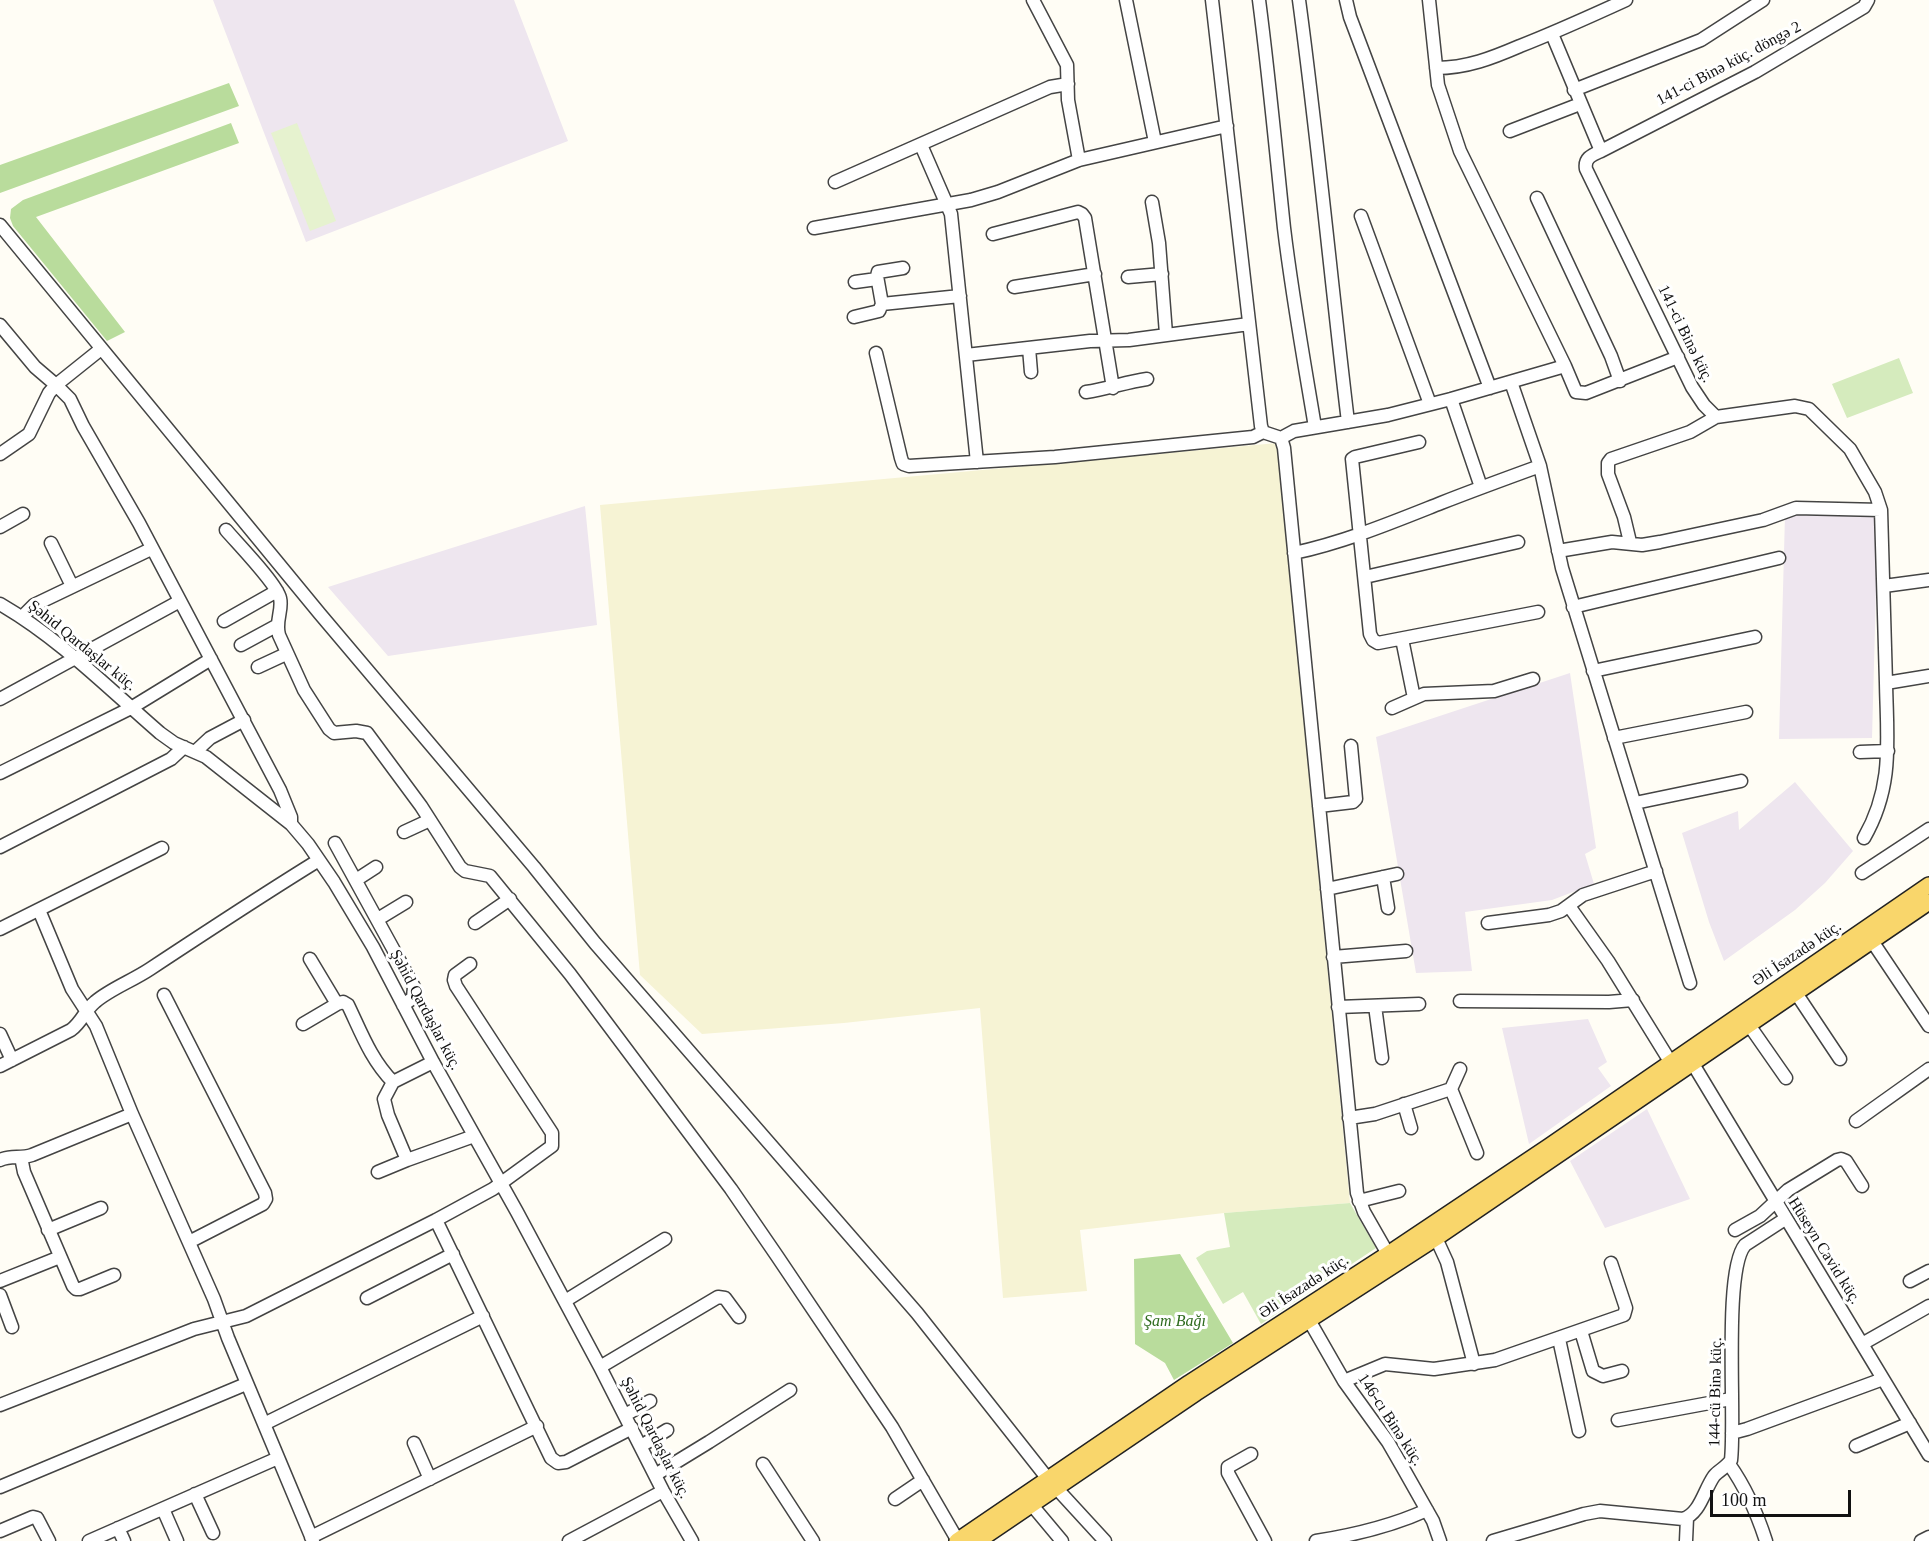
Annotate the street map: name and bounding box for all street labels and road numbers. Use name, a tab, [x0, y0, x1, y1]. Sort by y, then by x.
street label: 141-ci Binə küç. döngə 2	[1653, 18, 1805, 110]
street label: 141-ci Binə küç.	[1653, 282, 1717, 386]
street label: Şəhid Qardaşlar küç.	[24, 596, 140, 696]
street label: Əli İsazadə küç.	[1749, 917, 1845, 991]
street label: Şəhid Qardaşlar küç.	[385, 946, 465, 1074]
street label: Hüseyn Cavid küç.	[1783, 1194, 1865, 1308]
street label: Əli İsazadə küç.	[1255, 1251, 1353, 1323]
street label: 144-cü Binə küç.	[1705, 1337, 1727, 1447]
street label: 146-cı Binə küç.	[1353, 1370, 1427, 1470]
street label: Şəhid Qardaşlar küç.	[616, 1374, 694, 1502]

